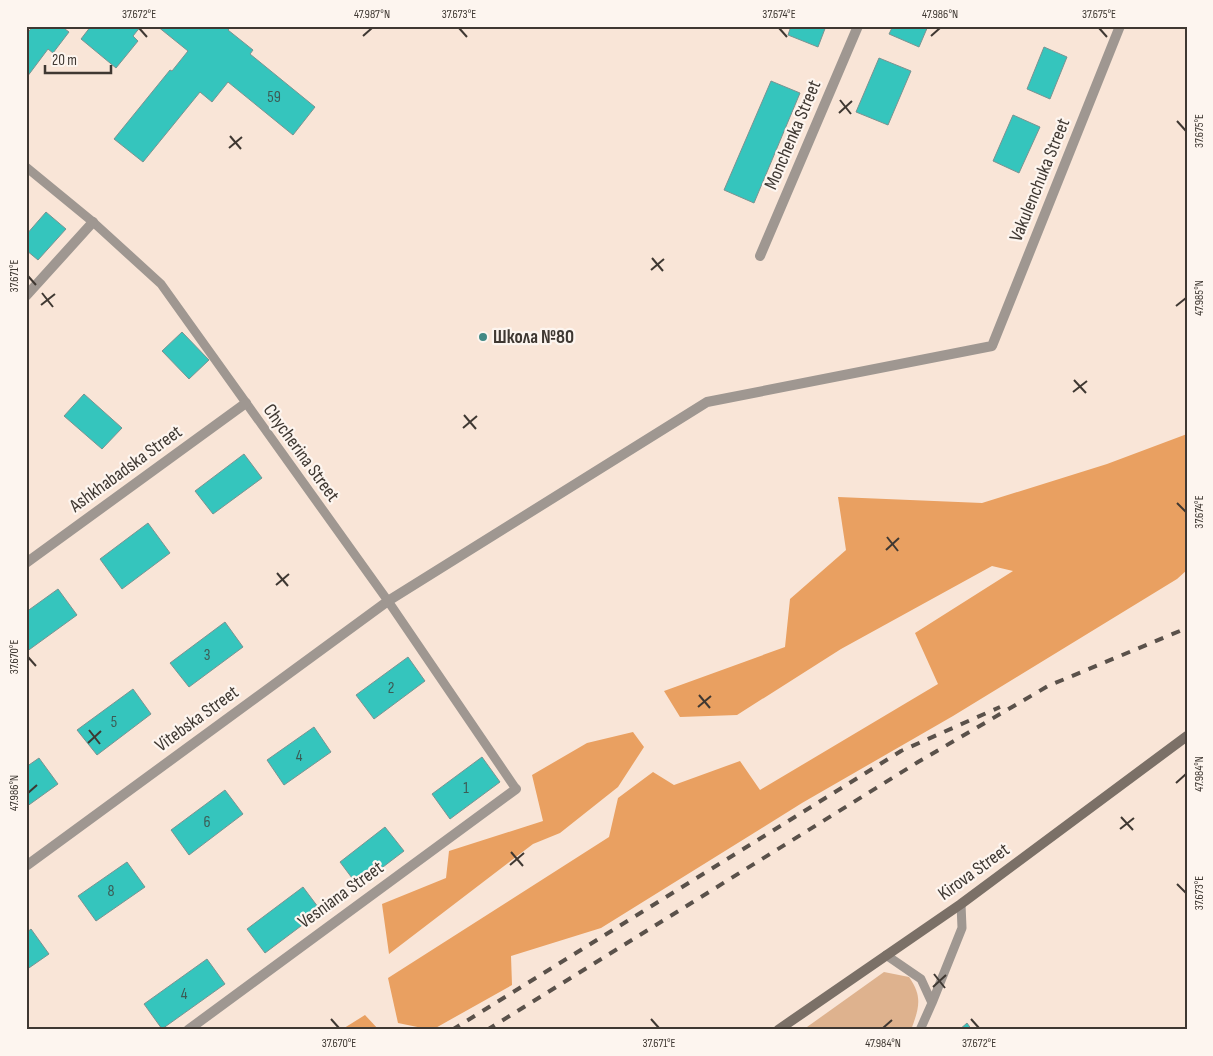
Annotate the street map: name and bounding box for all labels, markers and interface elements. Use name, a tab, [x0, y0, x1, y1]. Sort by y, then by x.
text: 37.672°E	[122, 7, 156, 22]
text: 47.987°N	[354, 7, 390, 22]
text: 37.673°E	[442, 7, 476, 22]
text: 37.674°E	[762, 7, 796, 22]
text: 47.986°N	[922, 7, 958, 22]
text: 37.675°E	[1082, 7, 1116, 22]
scale bar	[45, 42, 111, 74]
text: 20 m	[52, 51, 77, 70]
street label: Monchenka Street	[760, 77, 826, 193]
house number: 59	[267, 88, 281, 107]
text: 37.675°E	[1192, 114, 1207, 148]
street label: Vakulenchuka Street	[1005, 115, 1075, 245]
text: 37.671°E	[7, 259, 22, 293]
text: 47.985°N	[1192, 280, 1207, 316]
place label: Школа №80	[493, 326, 574, 349]
marker: Школа №80	[477, 331, 489, 343]
street label: Chycherina Street	[258, 400, 344, 507]
street label: Ashkhabadska Street	[64, 420, 187, 518]
text: 37.674°E	[1192, 495, 1207, 529]
text: 37.670°E	[7, 640, 22, 674]
house number: 3	[204, 646, 210, 665]
house number: 2	[388, 679, 394, 698]
street label: Vitebska Street	[151, 681, 243, 757]
house number: 5	[111, 713, 117, 732]
house number: 4	[296, 747, 303, 766]
text: 47.984°N	[1192, 756, 1207, 792]
text: 47.986°N	[7, 775, 22, 811]
house number: 1	[463, 779, 469, 798]
house number: 6	[203, 813, 211, 832]
street label: Kirova Street	[934, 838, 1014, 906]
street label: Vesniana Street	[294, 856, 388, 934]
text: 37.673°E	[1192, 876, 1207, 910]
house number: 8	[107, 882, 115, 901]
house number: 4	[181, 985, 188, 1004]
text: 37.670°E	[322, 1036, 356, 1051]
text: 37.671°E	[642, 1036, 676, 1051]
text: 47.984°N	[865, 1036, 901, 1051]
text: 37.672°E	[962, 1036, 996, 1051]

